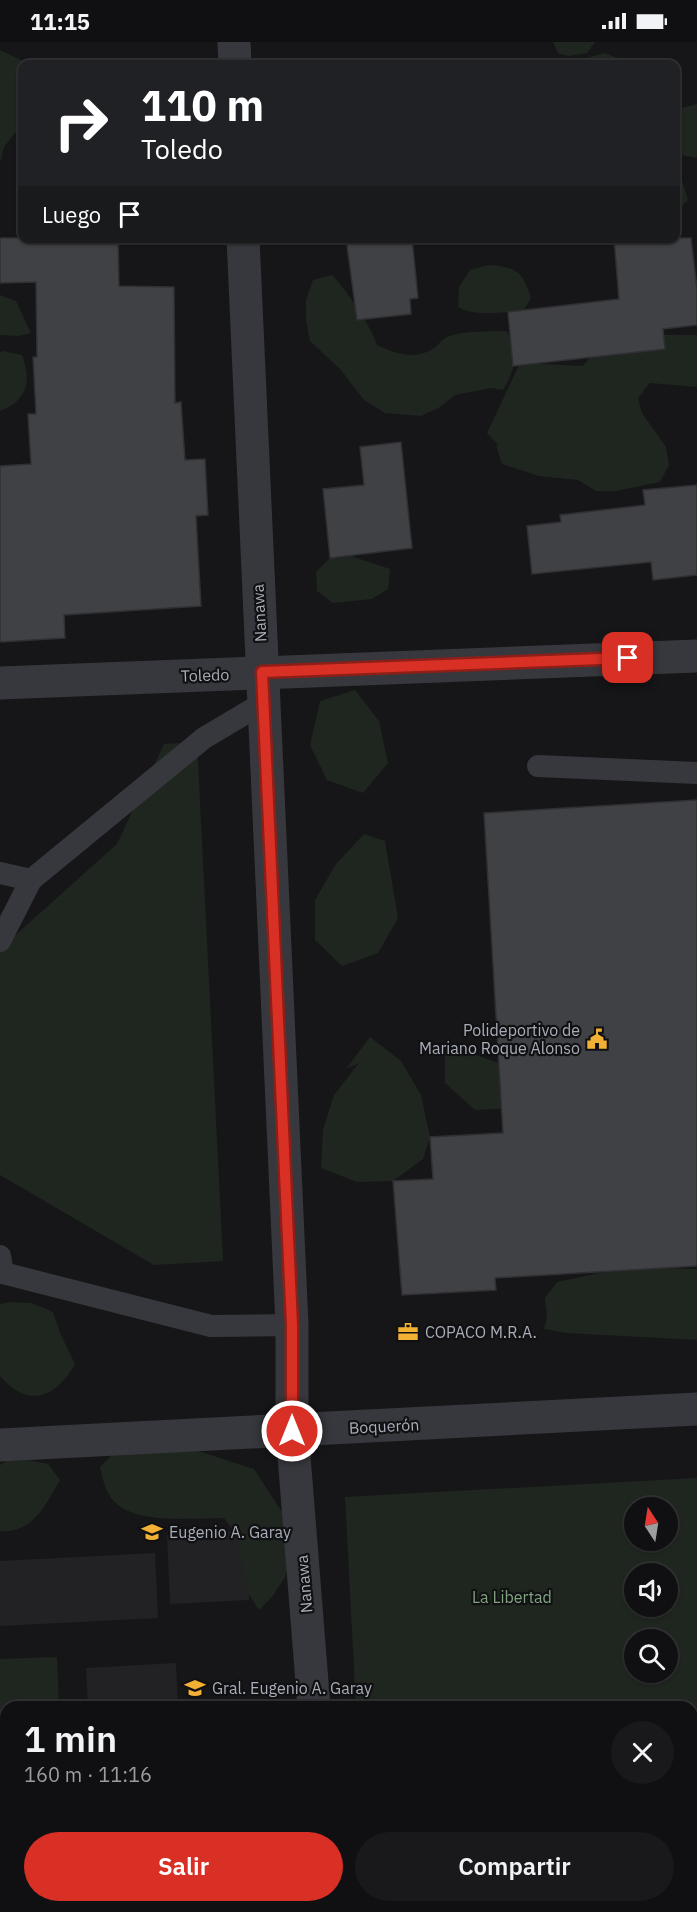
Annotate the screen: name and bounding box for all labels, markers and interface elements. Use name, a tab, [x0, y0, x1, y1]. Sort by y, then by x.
text: 11:15	[30, 7, 90, 36]
text: 110 m	[141, 78, 264, 133]
icon: right	[42, 84, 120, 162]
text: Toledo	[141, 131, 223, 166]
icon: arrive	[113, 198, 146, 231]
text: Luego	[42, 200, 101, 229]
street label: Nanawa	[247, 583, 271, 643]
pin	[602, 632, 653, 683]
icon: arrive	[611, 641, 644, 674]
street label: Toledo	[180, 664, 230, 686]
place label: Polideportivo de Mariano Roque Alonso	[419, 1020, 580, 1058]
public building icon: Polideportivo de Mariano Roque Alonso	[585, 1027, 609, 1051]
office icon: COPACO M.R.A.	[396, 1320, 420, 1344]
place label: COPACO M.R.A.	[425, 1322, 537, 1342]
position arrow	[260, 1399, 324, 1463]
street label: Boquerón	[348, 1414, 420, 1438]
north arrow	[624, 1497, 678, 1551]
map controls	[624, 1497, 678, 1683]
school or university icon: Eugenio A. Garay	[140, 1520, 164, 1544]
place label: Eugenio A. Garay	[169, 1522, 291, 1542]
street label: Nanawa	[291, 1554, 316, 1614]
button: sound	[624, 1563, 678, 1617]
park label: La Libertad	[472, 1587, 552, 1607]
button: search	[624, 1629, 678, 1683]
school or university icon: Gral. Eugenio A. Garay	[183, 1676, 207, 1700]
place label: Gral. Eugenio A. Garay	[212, 1678, 372, 1698]
text: 1 min	[24, 1715, 117, 1762]
button: close	[611, 1721, 674, 1784]
text: 160 m · 11:16	[24, 1761, 152, 1788]
button: Salir	[24, 1832, 343, 1901]
button: Compartir	[355, 1832, 674, 1901]

